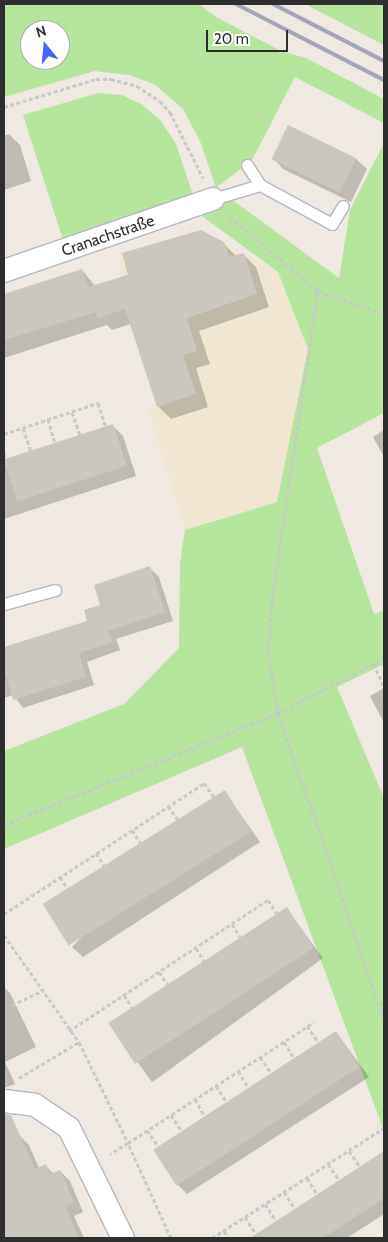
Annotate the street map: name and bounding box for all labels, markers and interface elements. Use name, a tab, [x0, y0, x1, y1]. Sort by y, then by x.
north arrow	[20, 20, 70, 70]
scale bar	[208, 20, 290, 52]
text: N	[34, 22, 48, 42]
text: 20 m	[214, 30, 249, 48]
street label: Cranachstraße	[59, 211, 157, 261]

